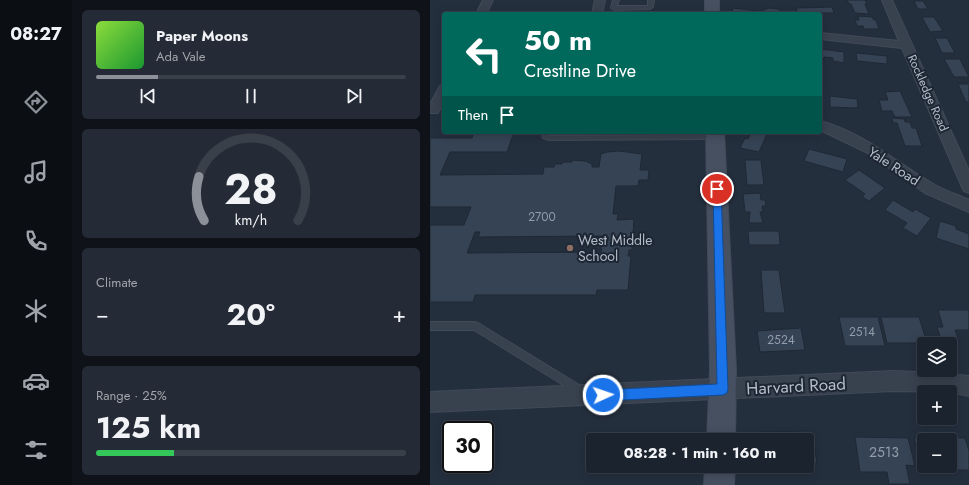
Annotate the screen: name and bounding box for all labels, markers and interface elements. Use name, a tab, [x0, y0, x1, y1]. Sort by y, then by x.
text: 50 m	[524, 20, 592, 61]
text: 08:27	[10, 21, 62, 47]
text: Paper Moons	[156, 25, 248, 47]
icon: left	[458, 28, 510, 80]
text: Ada Vale	[156, 47, 205, 66]
street label: Rockledge Road	[903, 52, 953, 134]
text: Crestline Drive	[524, 58, 636, 84]
icon: previous	[137, 85, 159, 107]
icon: pause	[240, 85, 262, 107]
icon: next	[343, 85, 365, 107]
icon: directions	[22, 88, 50, 116]
text: Then	[458, 104, 488, 126]
icon: arrive	[496, 104, 518, 126]
street label: Yale Road	[864, 142, 924, 190]
icon: music	[22, 158, 50, 186]
text: 28	[224, 159, 278, 220]
pin	[700, 172, 734, 206]
icon: arrive	[706, 178, 728, 200]
house number: 2700	[528, 208, 556, 226]
text: km/h	[235, 210, 267, 230]
icon: phone	[22, 227, 50, 255]
place label: West Middle School	[578, 230, 653, 266]
marker: West Middle School	[565, 243, 575, 253]
text: Climate	[96, 273, 137, 292]
text: 20°	[227, 293, 275, 336]
icon: climate	[22, 297, 50, 325]
text: −	[96, 298, 109, 330]
text: +	[392, 298, 406, 330]
house number: 2514	[849, 323, 875, 341]
house number: 2524	[767, 331, 795, 349]
map controls	[917, 337, 957, 473]
button: layers	[917, 337, 957, 377]
icon: car	[22, 367, 50, 395]
street label: Harvard Road	[746, 371, 846, 401]
position arrow	[582, 374, 624, 416]
button: +	[917, 385, 957, 425]
text: Range · 25%	[96, 386, 167, 405]
text: 125 km	[96, 406, 201, 449]
speed limit sign: 30	[442, 421, 494, 473]
button: −	[917, 433, 957, 473]
icon: filters	[22, 436, 50, 464]
text: 08:28 · 1 min · 160 m	[624, 442, 776, 464]
house number: 2513	[869, 442, 899, 462]

